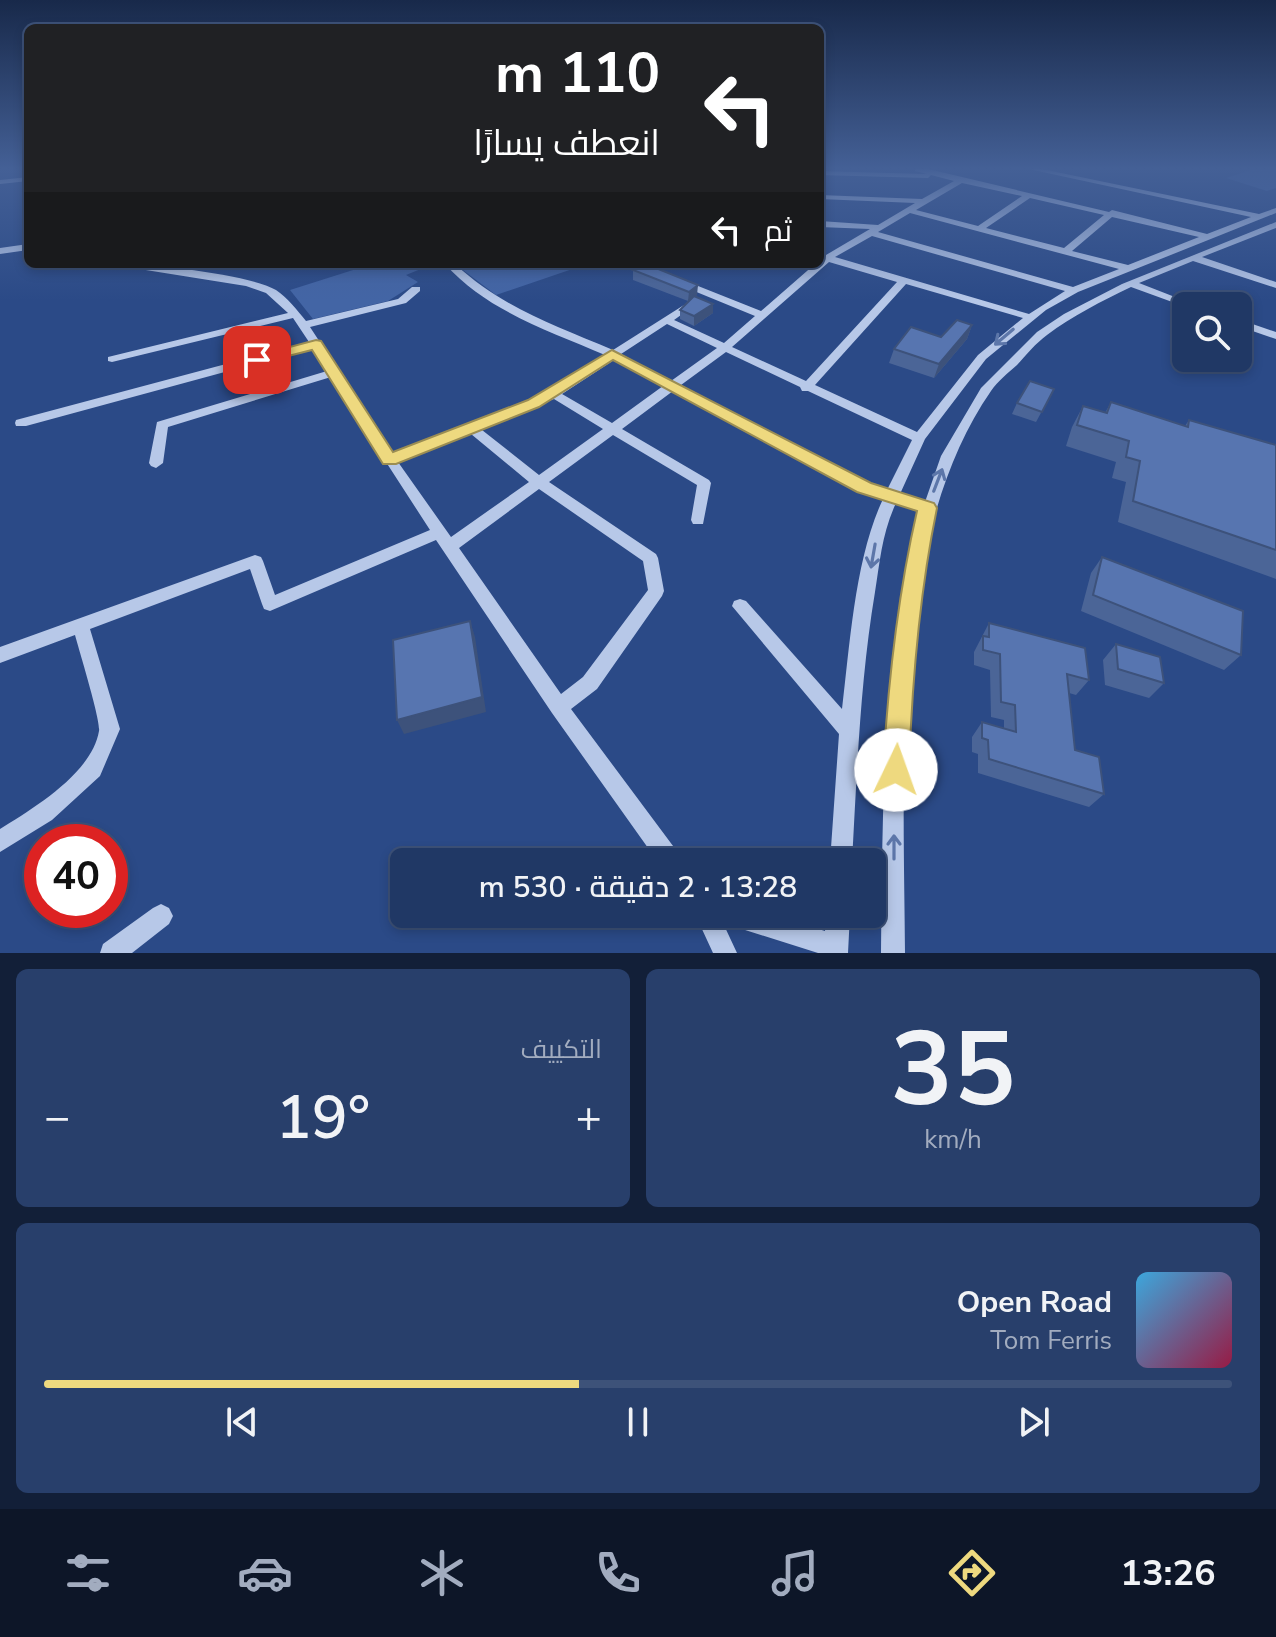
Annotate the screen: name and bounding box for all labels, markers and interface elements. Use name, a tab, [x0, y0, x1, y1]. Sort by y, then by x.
text: 110 m	[495, 35, 660, 112]
icon: left	[688, 56, 792, 160]
text: انعطف يسارًا	[473, 119, 660, 168]
icon: left	[704, 208, 748, 252]
text: ثم	[764, 211, 792, 252]
map controls	[1172, 292, 1252, 372]
button: search	[1172, 292, 1252, 372]
pin	[223, 326, 291, 394]
one-way arrow	[994, 328, 1014, 346]
icon: arrive	[235, 338, 279, 382]
one-way arrow	[932, 468, 946, 492]
one-way arrow	[865, 543, 880, 568]
position arrow	[854, 728, 938, 812]
speed limit sign: 40	[24, 824, 128, 928]
one-way arrow	[886, 834, 902, 861]
text: 13:28 · 2 دقيقة · 530 m	[479, 867, 797, 908]
text: 35	[891, 999, 1015, 1141]
text: التكييف	[520, 1032, 602, 1067]
text: 19°	[276, 1077, 370, 1159]
text: −	[44, 1088, 70, 1148]
text: +	[576, 1088, 602, 1148]
text: km/h	[924, 1122, 982, 1157]
text: Open Road	[957, 1282, 1112, 1323]
text: Tom Ferris	[990, 1323, 1112, 1358]
icon: previous	[220, 1400, 264, 1444]
icon: pause	[616, 1400, 660, 1444]
icon: next	[1012, 1400, 1056, 1444]
icon: filters	[60, 1545, 116, 1601]
icon: car	[237, 1545, 293, 1601]
icon: climate	[414, 1545, 470, 1601]
icon: phone	[590, 1545, 646, 1601]
icon: music	[767, 1545, 823, 1601]
icon: directions	[944, 1545, 1000, 1601]
text: 13:26	[1120, 1549, 1216, 1598]

